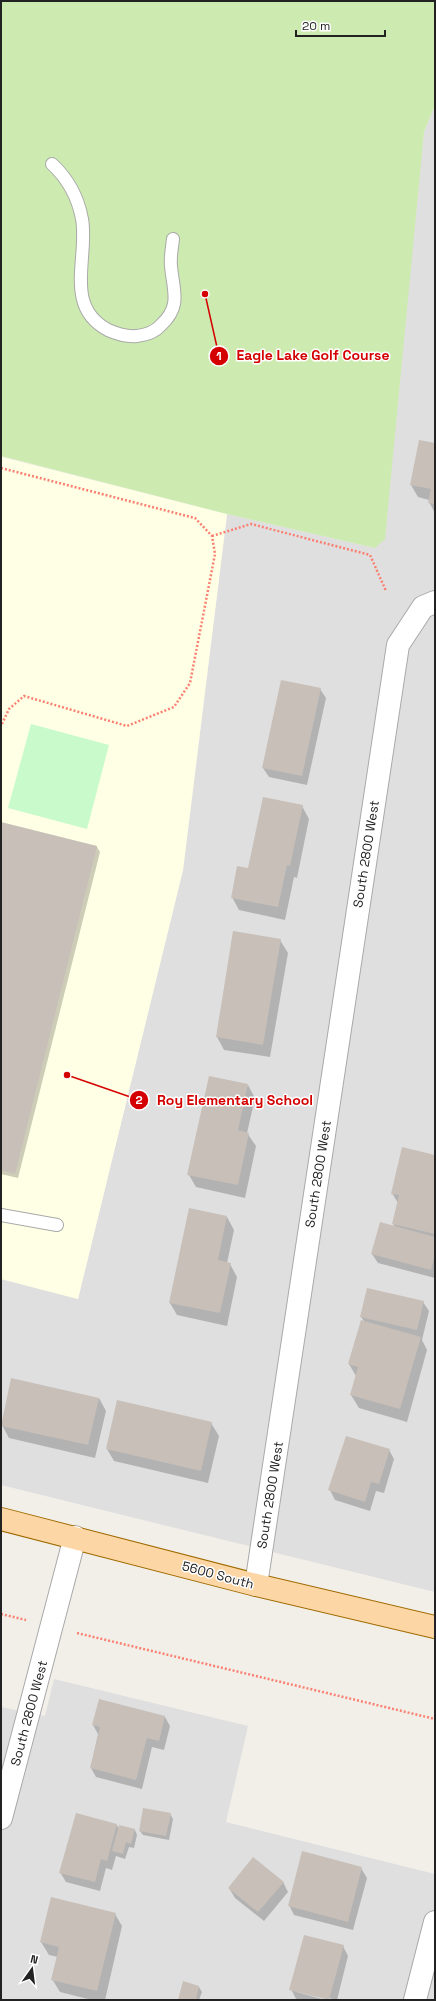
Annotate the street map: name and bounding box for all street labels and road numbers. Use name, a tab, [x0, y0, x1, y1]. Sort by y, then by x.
street label: South 2800 West	[349, 799, 383, 909]
street label: South 2800 West	[301, 1119, 335, 1229]
street label: South 2800 West	[253, 1440, 287, 1550]
street label: 5600 South	[180, 1557, 256, 1593]
street label: South 2800 West	[7, 1658, 51, 1768]

